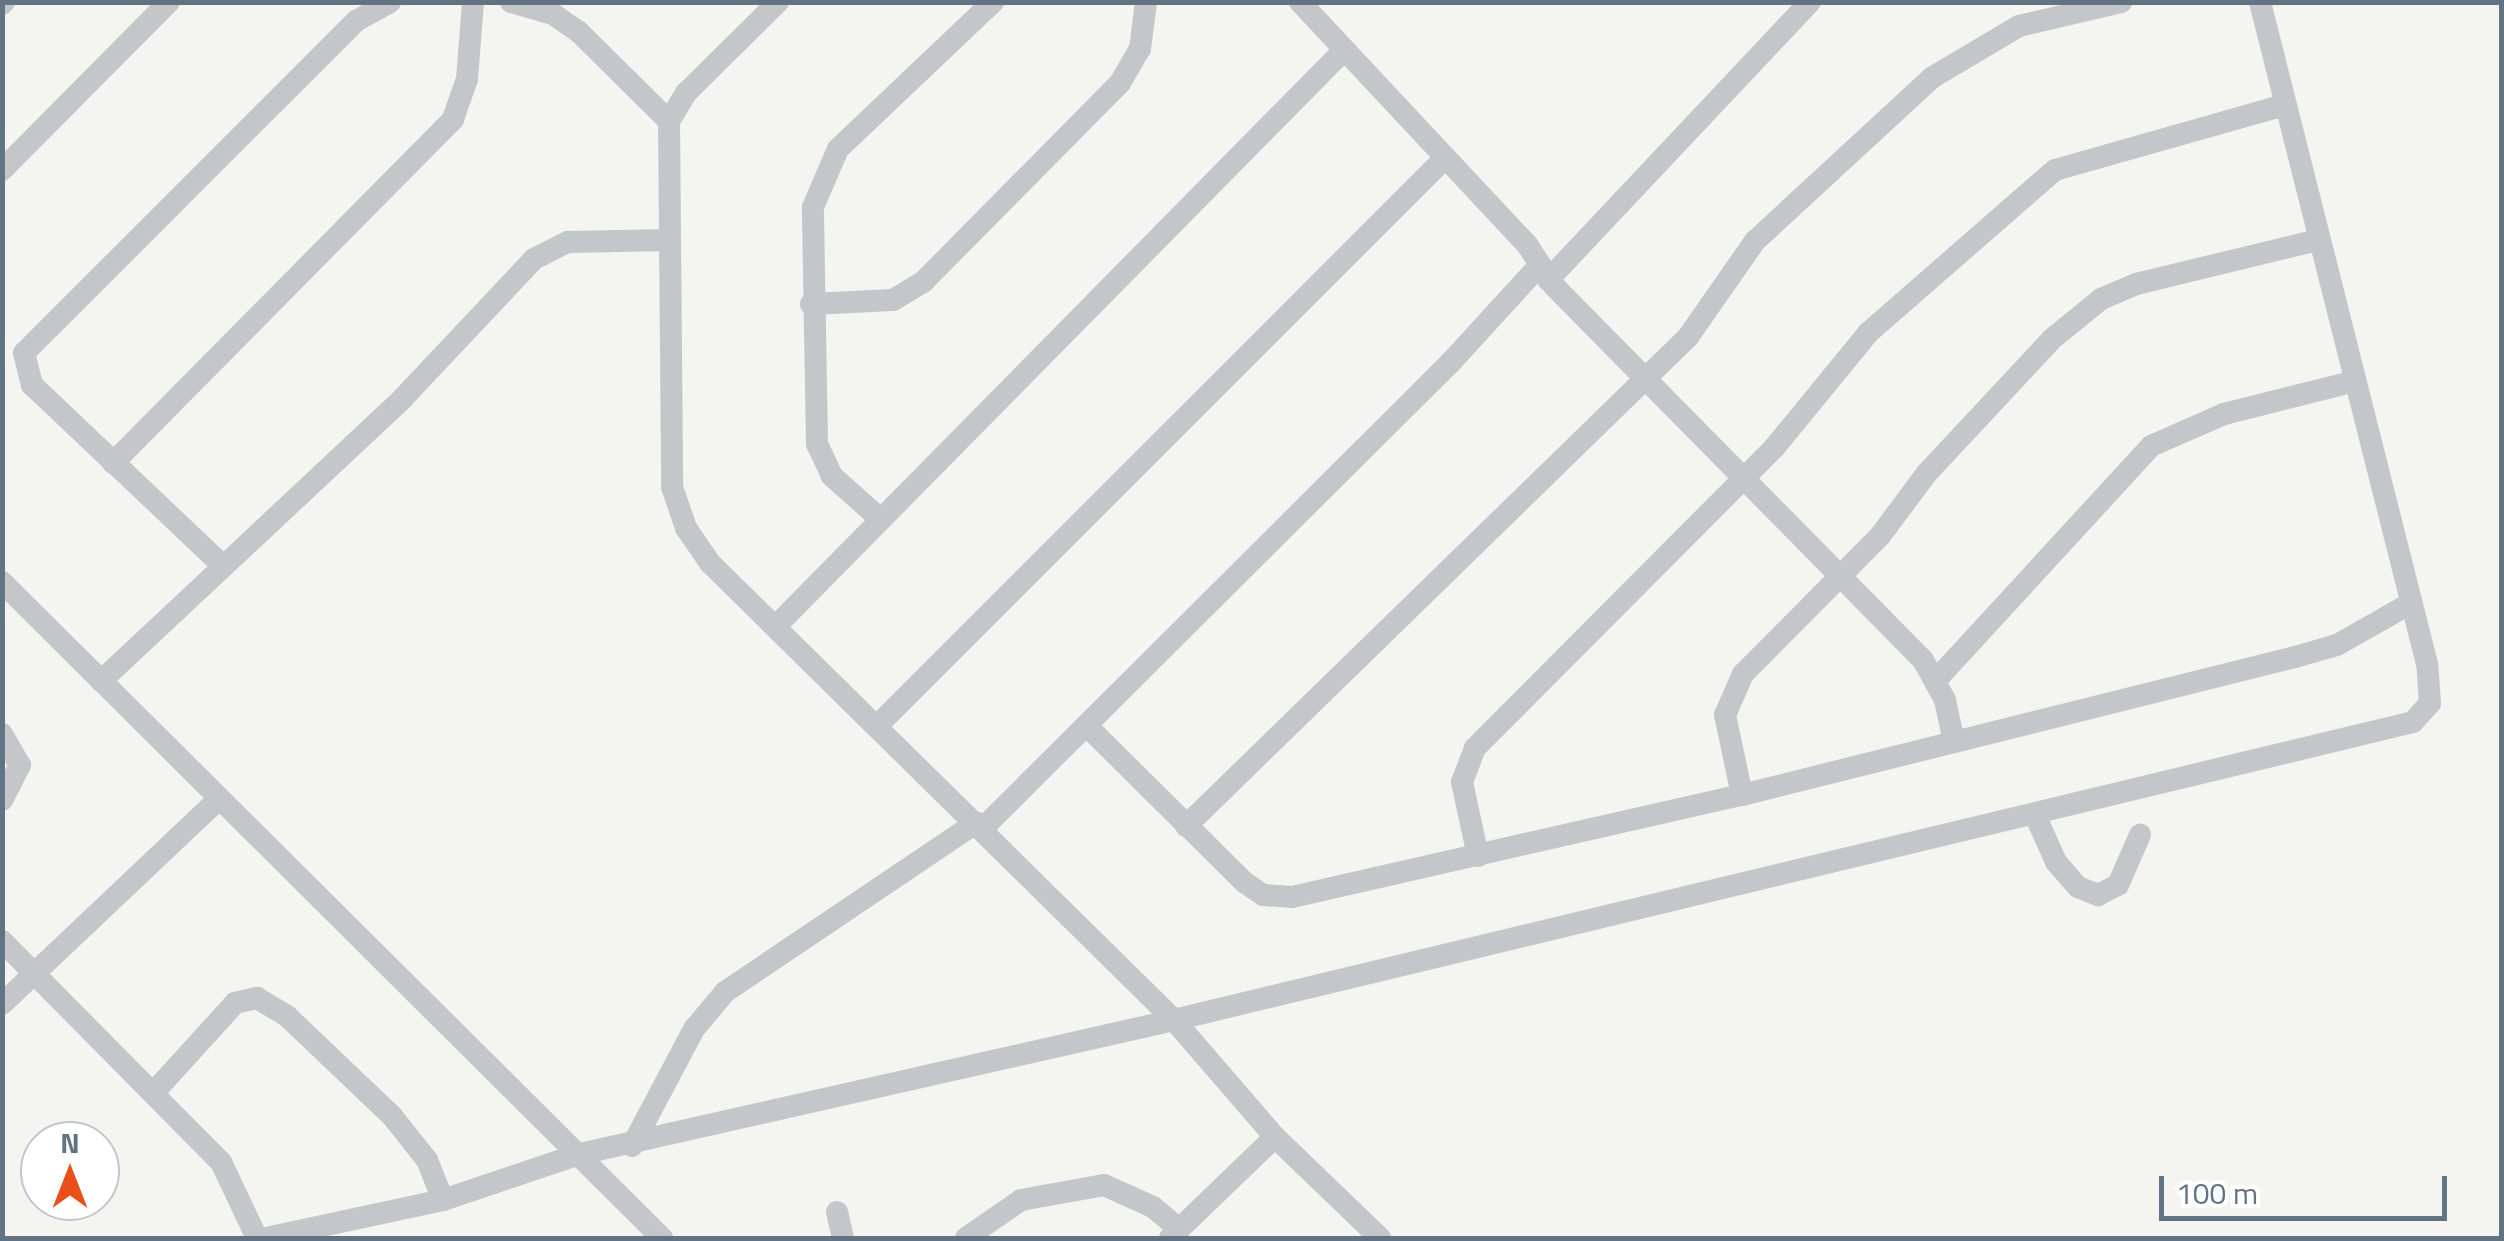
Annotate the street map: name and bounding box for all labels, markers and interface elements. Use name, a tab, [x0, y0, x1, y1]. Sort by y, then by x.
north arrow	[20, 1121, 120, 1221]
text: N	[60, 1121, 80, 1164]
scale bar	[2164, 1156, 2452, 1218]
text: 100 m	[2176, 1170, 2258, 1216]

